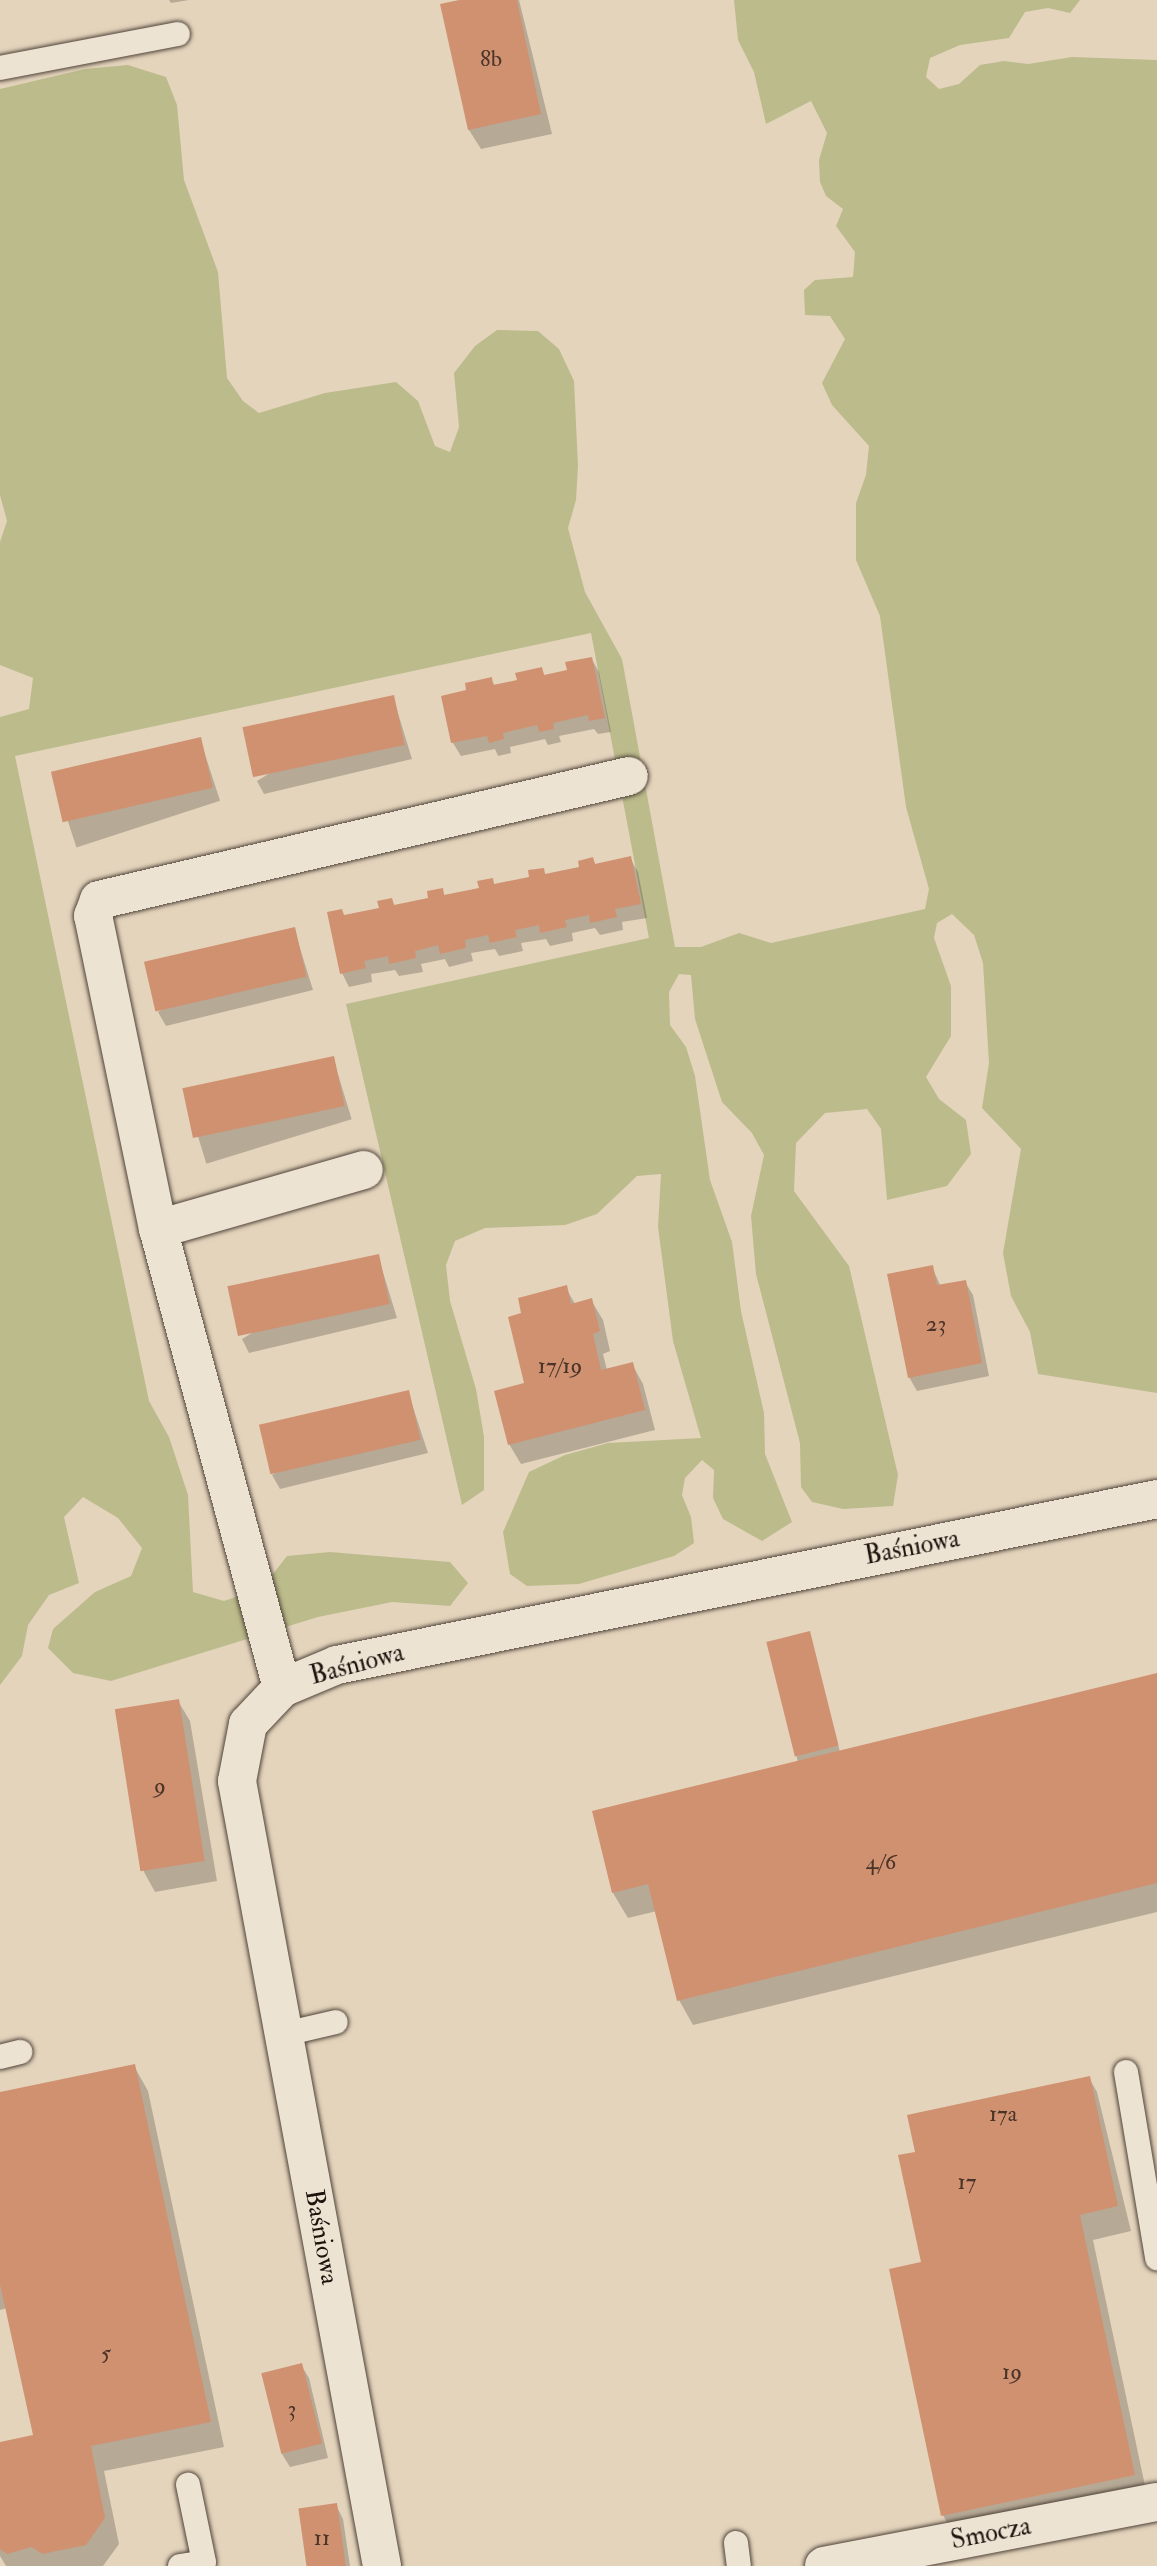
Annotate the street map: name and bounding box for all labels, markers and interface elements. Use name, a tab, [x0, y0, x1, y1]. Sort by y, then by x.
house number: 8b	[480, 45, 502, 73]
house number: 23	[926, 1310, 946, 1338]
house number: 17/19	[538, 1352, 582, 1380]
street label: Baśniowa	[862, 1524, 962, 1572]
street label: Baśniowa	[307, 1638, 407, 1692]
house number: 9	[154, 1772, 166, 1800]
house number: 4/6	[866, 1848, 896, 1876]
house number: 17a	[989, 2100, 1017, 2128]
house number: 17	[958, 2168, 976, 2196]
street label: Baśniowa	[297, 2187, 345, 2287]
house number: 5	[101, 2339, 111, 2367]
house number: 19	[1002, 2358, 1022, 2386]
house number: 3	[288, 2395, 296, 2423]
street label: Smocza	[948, 2511, 1034, 2557]
house number: 11	[314, 2524, 330, 2552]

